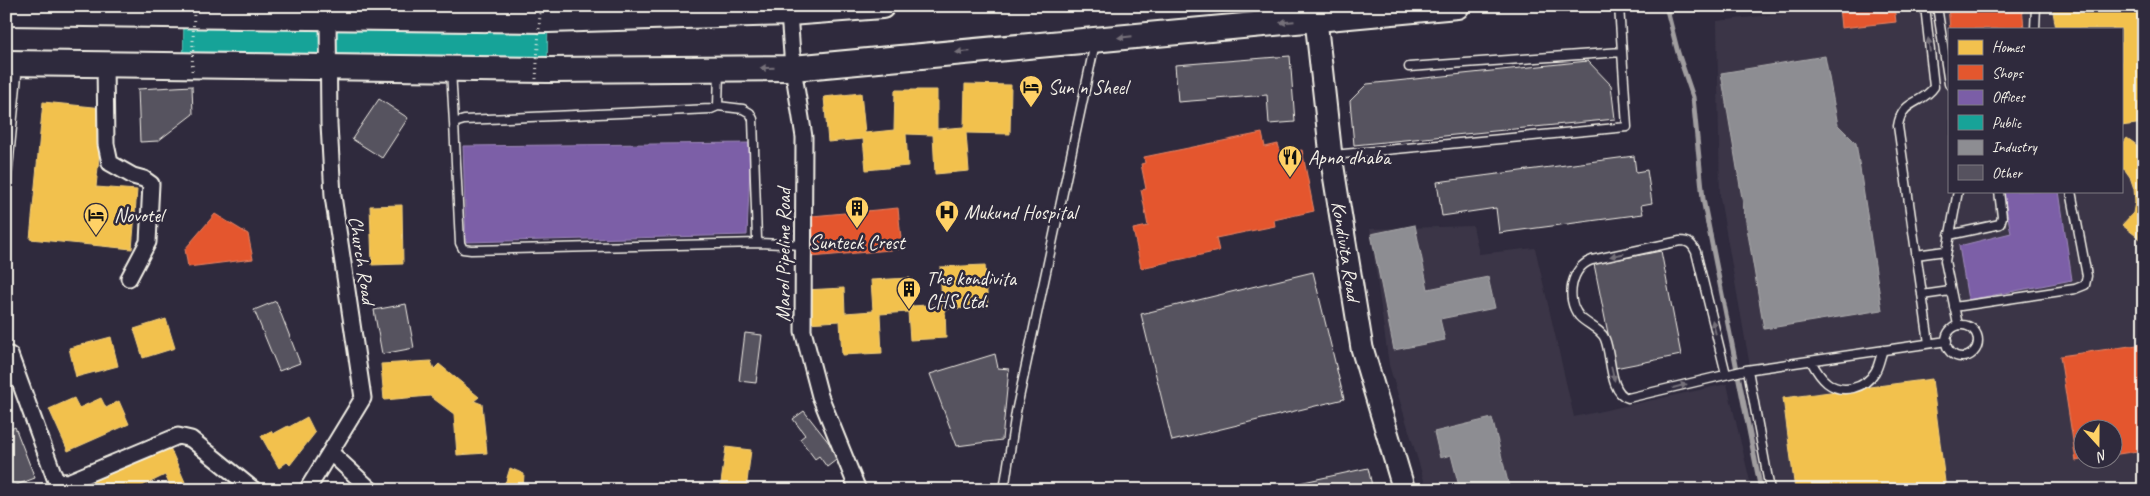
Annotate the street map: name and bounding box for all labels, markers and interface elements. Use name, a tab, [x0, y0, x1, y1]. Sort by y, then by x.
one-way arrow	[1279, 18, 1295, 26]
legend	[1948, 28, 2122, 192]
one-way arrow	[1117, 33, 1133, 41]
one-way arrow	[1925, 37, 1933, 53]
text: Homes	[1992, 38, 2026, 57]
one-way arrow	[955, 48, 971, 56]
one-way arrow	[758, 64, 774, 72]
text: Shops	[1992, 64, 2025, 83]
hotel icon: Sun n Sheel	[1018, 74, 1044, 108]
place label: Sun n Sheel	[1048, 75, 1131, 100]
text: Offices	[1992, 88, 2026, 107]
text: Public	[1992, 114, 2022, 133]
text: Industry	[1992, 138, 2039, 157]
restaurant icon: Apna dhaba	[1277, 144, 1303, 178]
place label: Apna dhaba	[1308, 145, 1392, 170]
text: Other	[1992, 164, 2023, 183]
street label: Marol Pipeline Road	[771, 185, 796, 322]
building icon: Sunteck Crest	[844, 195, 870, 229]
hospital icon: Mukund Hospital	[934, 199, 960, 233]
street label: Kondivita Road	[1326, 199, 1367, 306]
place label: Mukund Hospital	[964, 200, 1080, 225]
hotel icon: Novotel	[83, 202, 109, 236]
place label: Novotel	[114, 203, 167, 228]
street label: Church Road	[343, 214, 382, 309]
place label: Sunteck Crest	[809, 230, 907, 255]
one-way arrow	[1610, 251, 1625, 259]
place label: The kondivita CHS Ltd.	[926, 266, 1018, 314]
building icon: The kondivita CHS Ltd.	[896, 276, 922, 310]
one-way arrow	[1710, 319, 1718, 334]
one-way arrow	[1609, 366, 1617, 381]
one-way arrow	[1672, 382, 1687, 390]
north arrow	[2072, 418, 2122, 468]
text: N	[2093, 446, 2110, 466]

